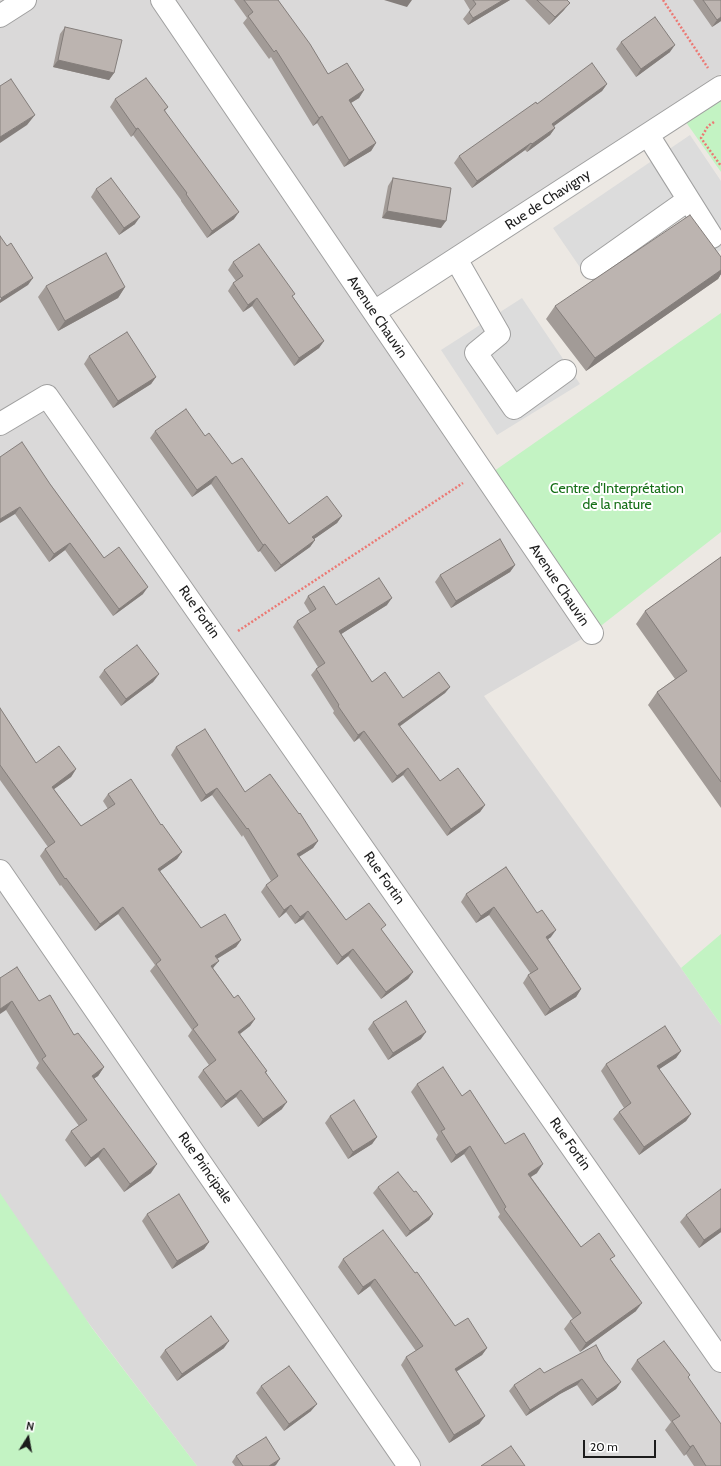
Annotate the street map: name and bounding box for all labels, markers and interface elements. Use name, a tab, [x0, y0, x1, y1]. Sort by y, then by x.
street label: Rue de Chavigny	[502, 166, 594, 234]
street label: Avenue Chauvin	[343, 273, 411, 361]
park label: Centre d'Interprétation de la nature	[550, 481, 684, 514]
street label: Avenue Chauvin	[525, 541, 593, 629]
street label: Rue Fortin	[175, 582, 223, 642]
street label: Rue Fortin	[360, 848, 408, 908]
street label: Rue Fortin	[546, 1114, 594, 1174]
street label: Rue Principale	[174, 1129, 236, 1207]
north arrow	[8, 1418, 48, 1458]
text: N	[25, 1419, 35, 1434]
scale bar	[585, 1432, 658, 1458]
text: 20 m	[590, 1439, 618, 1454]

